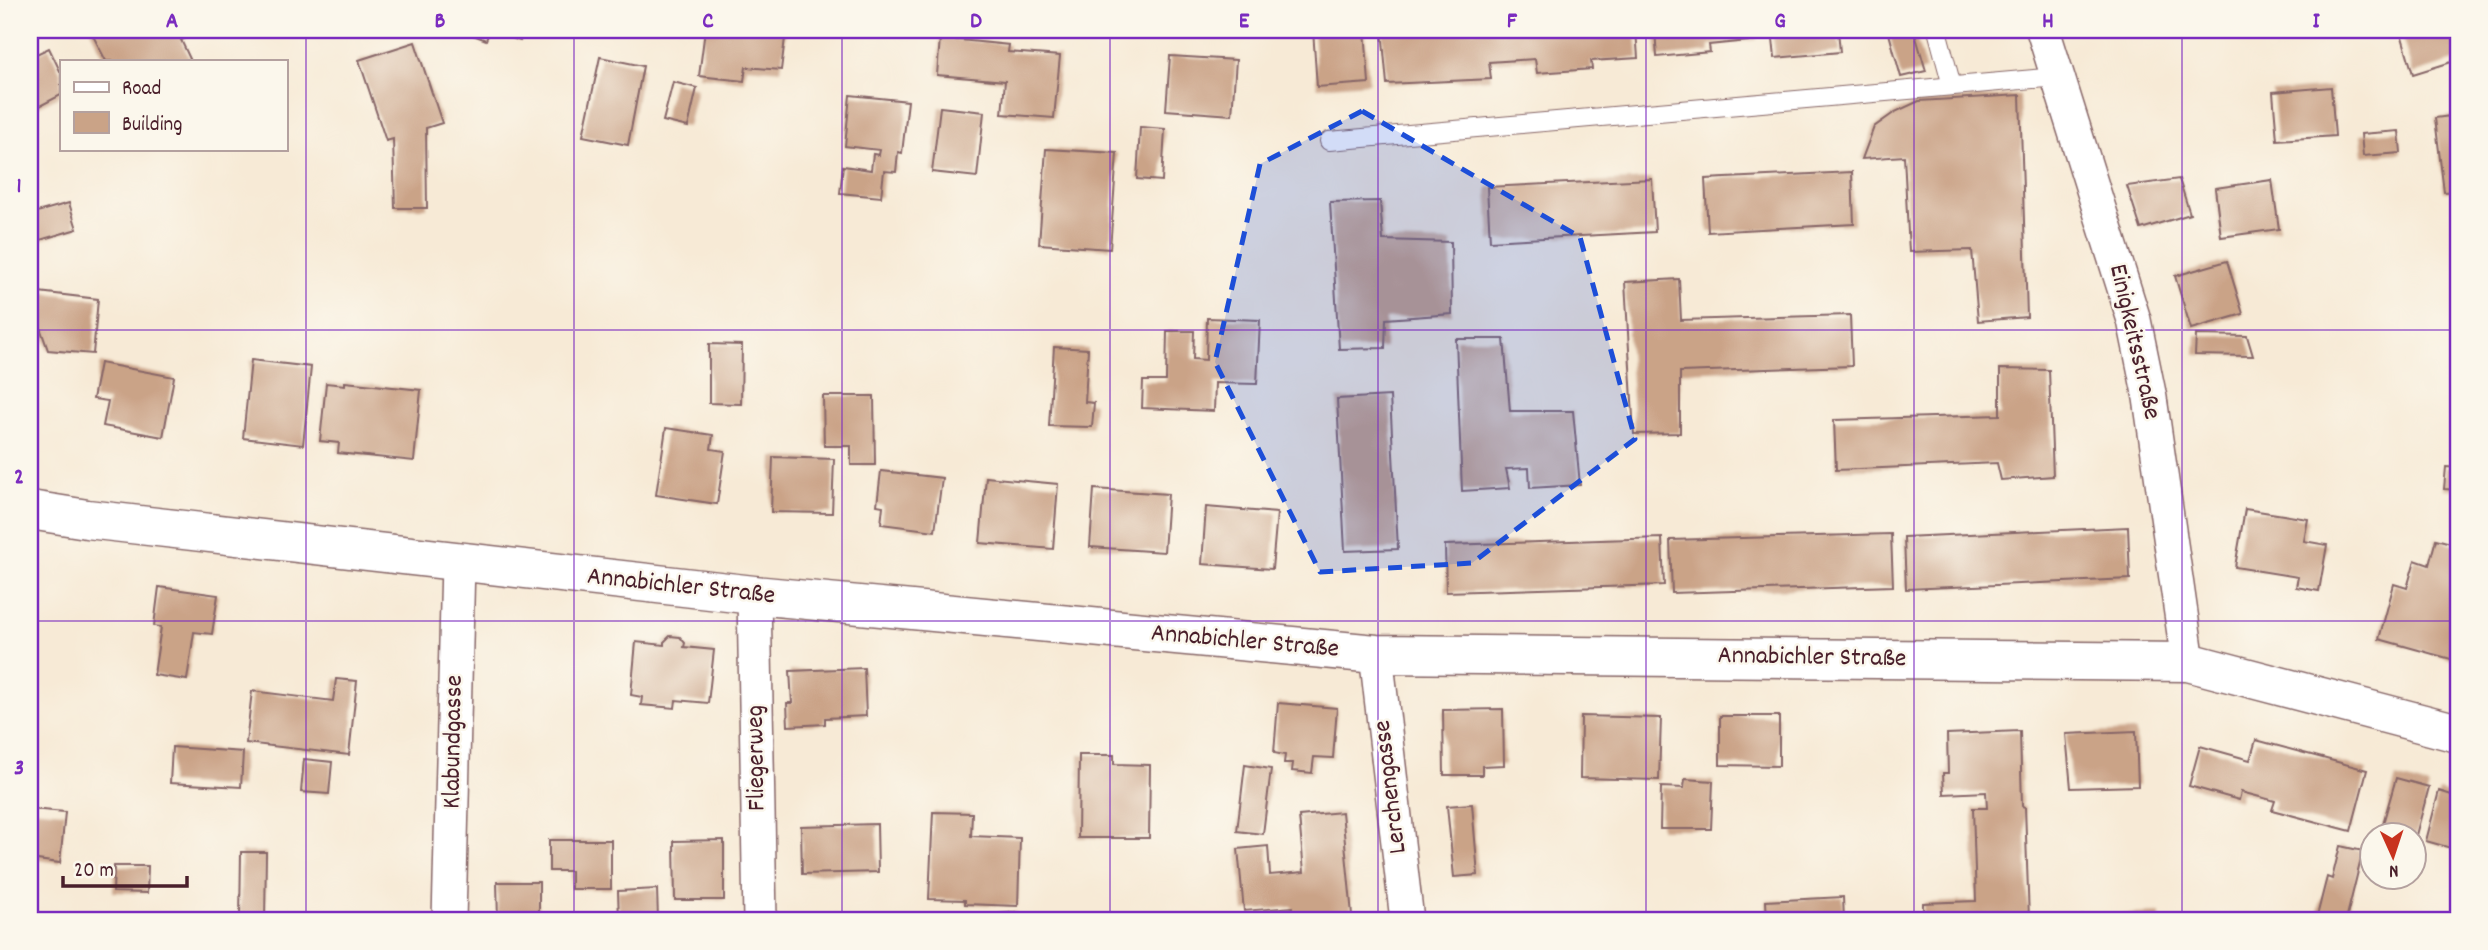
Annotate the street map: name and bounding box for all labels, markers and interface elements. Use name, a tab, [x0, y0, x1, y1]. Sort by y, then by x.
text: A	[166, 6, 178, 39]
text: B	[435, 6, 446, 39]
text: C	[702, 6, 714, 39]
text: D	[970, 6, 982, 39]
text: E	[1239, 6, 1250, 39]
text: F	[1507, 6, 1518, 39]
text: G	[1774, 6, 1786, 39]
text: H	[2042, 6, 2054, 39]
text: I	[2312, 6, 2320, 39]
legend	[60, 60, 287, 150]
text: Road	[122, 75, 161, 105]
text: Building	[122, 111, 182, 141]
text: 1	[16, 171, 22, 204]
street label: Einigkeitsstraße	[2098, 261, 2170, 423]
text: 2	[14, 462, 24, 495]
street label: Annabichler Straße	[585, 559, 777, 615]
street label: Annabichler Straße	[1149, 615, 1341, 669]
street label: Annabichler Straße	[1717, 638, 1907, 678]
street label: Klabundgasse	[434, 675, 474, 809]
street label: Fliegerweg	[738, 705, 776, 811]
street label: Lerchengasse	[1364, 718, 1418, 856]
text: 3	[14, 753, 24, 786]
north arrow	[2358, 820, 2428, 890]
scale bar	[63, 845, 187, 889]
text: N	[2388, 856, 2399, 883]
text: 20 m	[74, 857, 114, 887]

